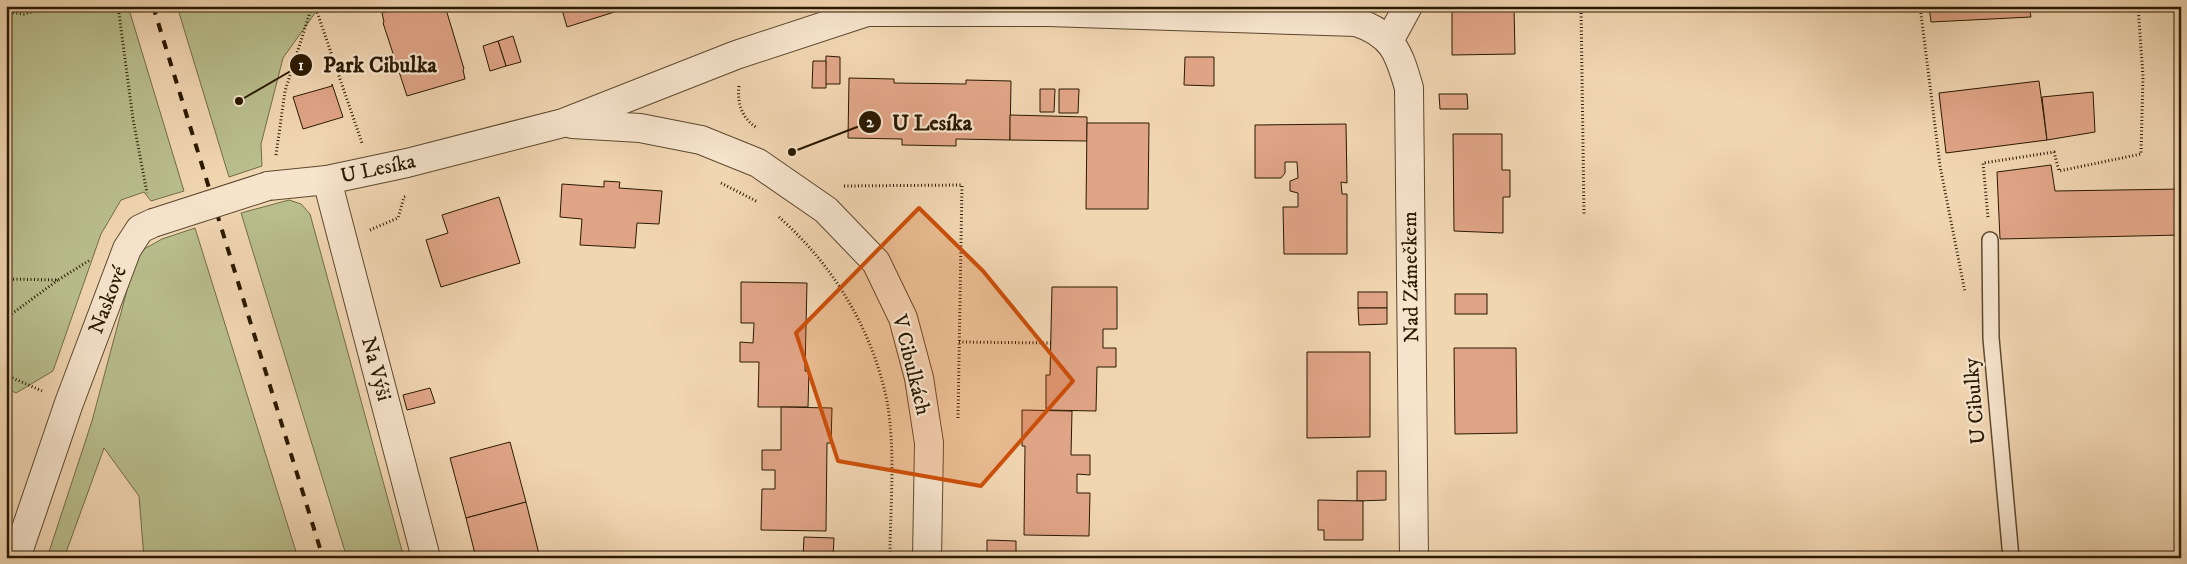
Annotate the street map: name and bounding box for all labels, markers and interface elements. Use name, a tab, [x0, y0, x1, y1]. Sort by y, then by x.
callout: Park Cibulka	[288, 46, 447, 83]
text: Park Cibulka	[323, 52, 438, 79]
text: 1	[298, 56, 304, 75]
callout: U Lesíka	[857, 103, 982, 140]
text: U Lesíka	[892, 110, 973, 137]
text: 2	[866, 113, 874, 132]
street label: U Lesíka	[338, 148, 418, 190]
street label: Nad Zámečkem	[1397, 211, 1425, 343]
street label: Naskové	[83, 262, 133, 338]
street label: V Cibulkách	[886, 311, 936, 418]
street label: Na Výši	[355, 334, 397, 404]
street label: U Cibulky	[1958, 356, 1992, 445]

